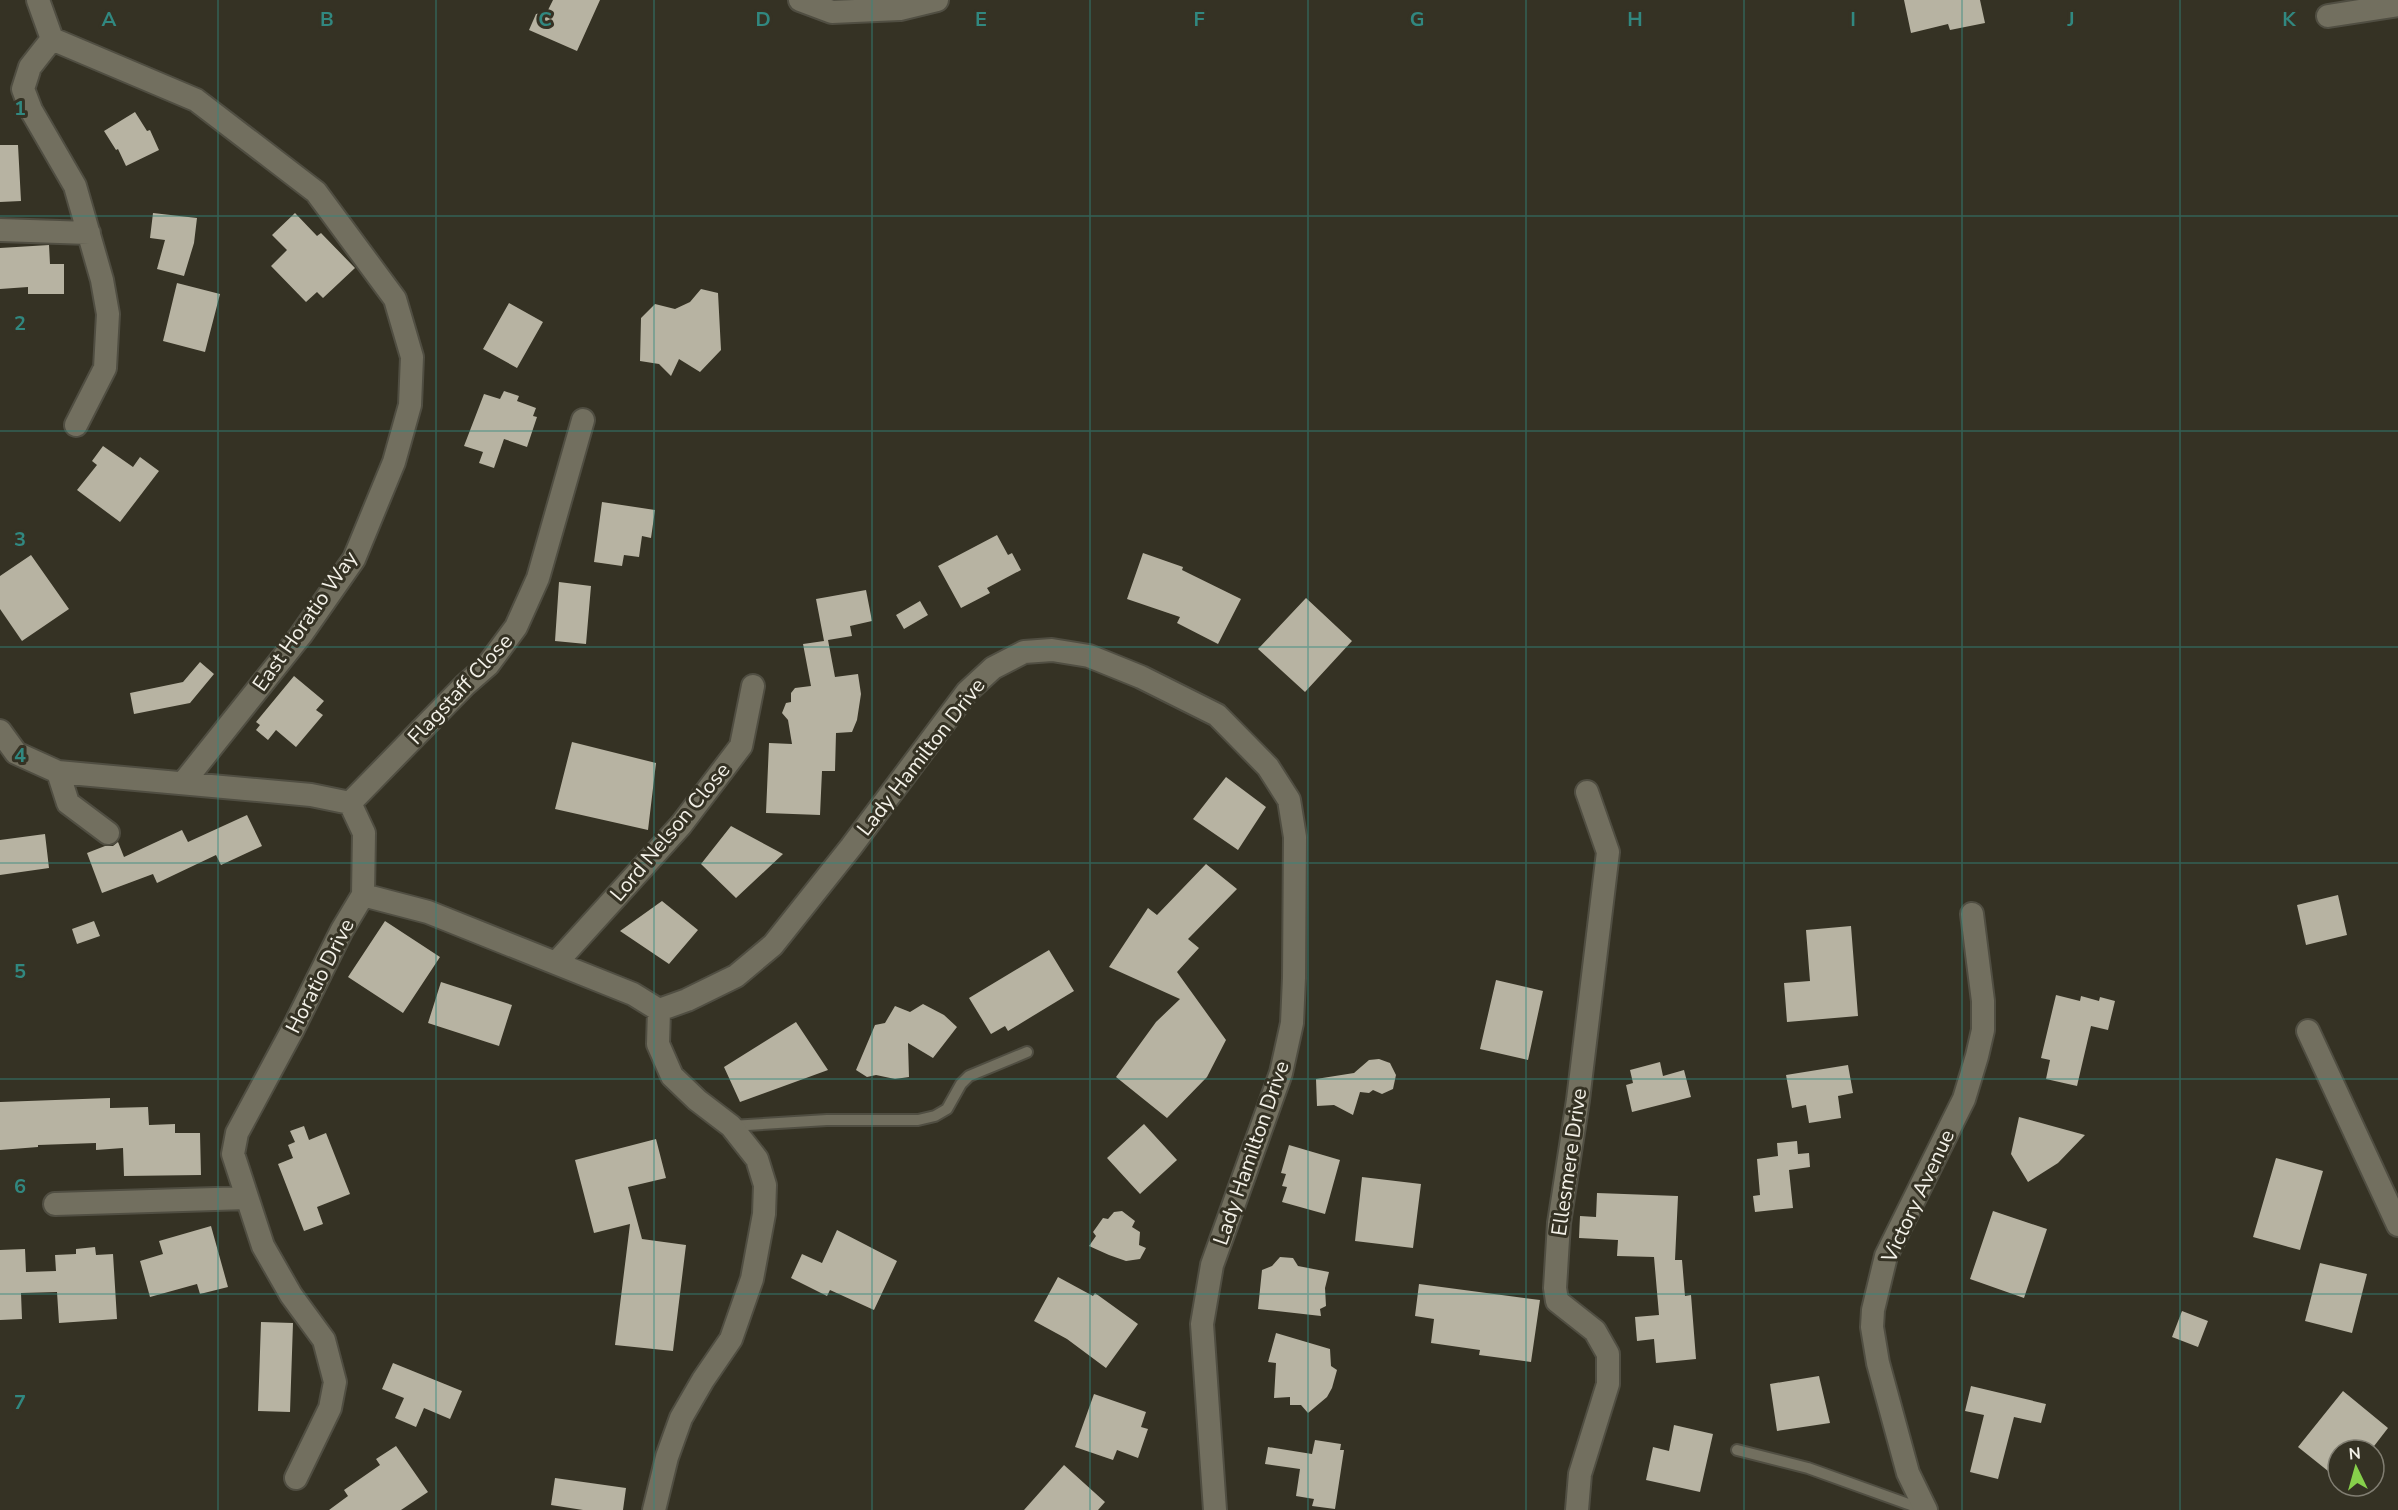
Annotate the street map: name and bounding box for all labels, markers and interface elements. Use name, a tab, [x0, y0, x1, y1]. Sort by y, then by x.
text: A	[102, 6, 117, 33]
text: B	[320, 6, 334, 33]
text: C	[538, 6, 552, 33]
text: D	[755, 6, 771, 33]
text: E	[975, 6, 987, 33]
text: F	[1193, 6, 1205, 33]
text: G	[1410, 6, 1424, 33]
text: H	[1627, 6, 1643, 33]
text: I	[1850, 6, 1856, 33]
text: J	[2066, 6, 2075, 33]
text: K	[2282, 6, 2296, 33]
text: 1	[14, 95, 26, 122]
text: 2	[14, 310, 26, 337]
text: 3	[14, 526, 26, 553]
street label: East Horatio Way	[246, 545, 364, 697]
street label: Flagstaff Close	[401, 628, 519, 750]
street label: Lady Hamilton Drive	[851, 672, 991, 842]
text: 4	[14, 742, 26, 769]
street label: Lord Nelson Close	[604, 757, 736, 907]
street label: Horatio Drive	[279, 914, 361, 1038]
text: 5	[14, 958, 26, 985]
street label: Lady Hamilton Drive	[1206, 1057, 1296, 1249]
street label: Ellesmere Drive	[1545, 1086, 1593, 1238]
street label: Victory Avenue	[1875, 1125, 1961, 1268]
text: 6	[14, 1173, 26, 1200]
text: 7	[14, 1389, 26, 1416]
north arrow	[2326, 1438, 2386, 1498]
text: N	[2348, 1443, 2362, 1466]

